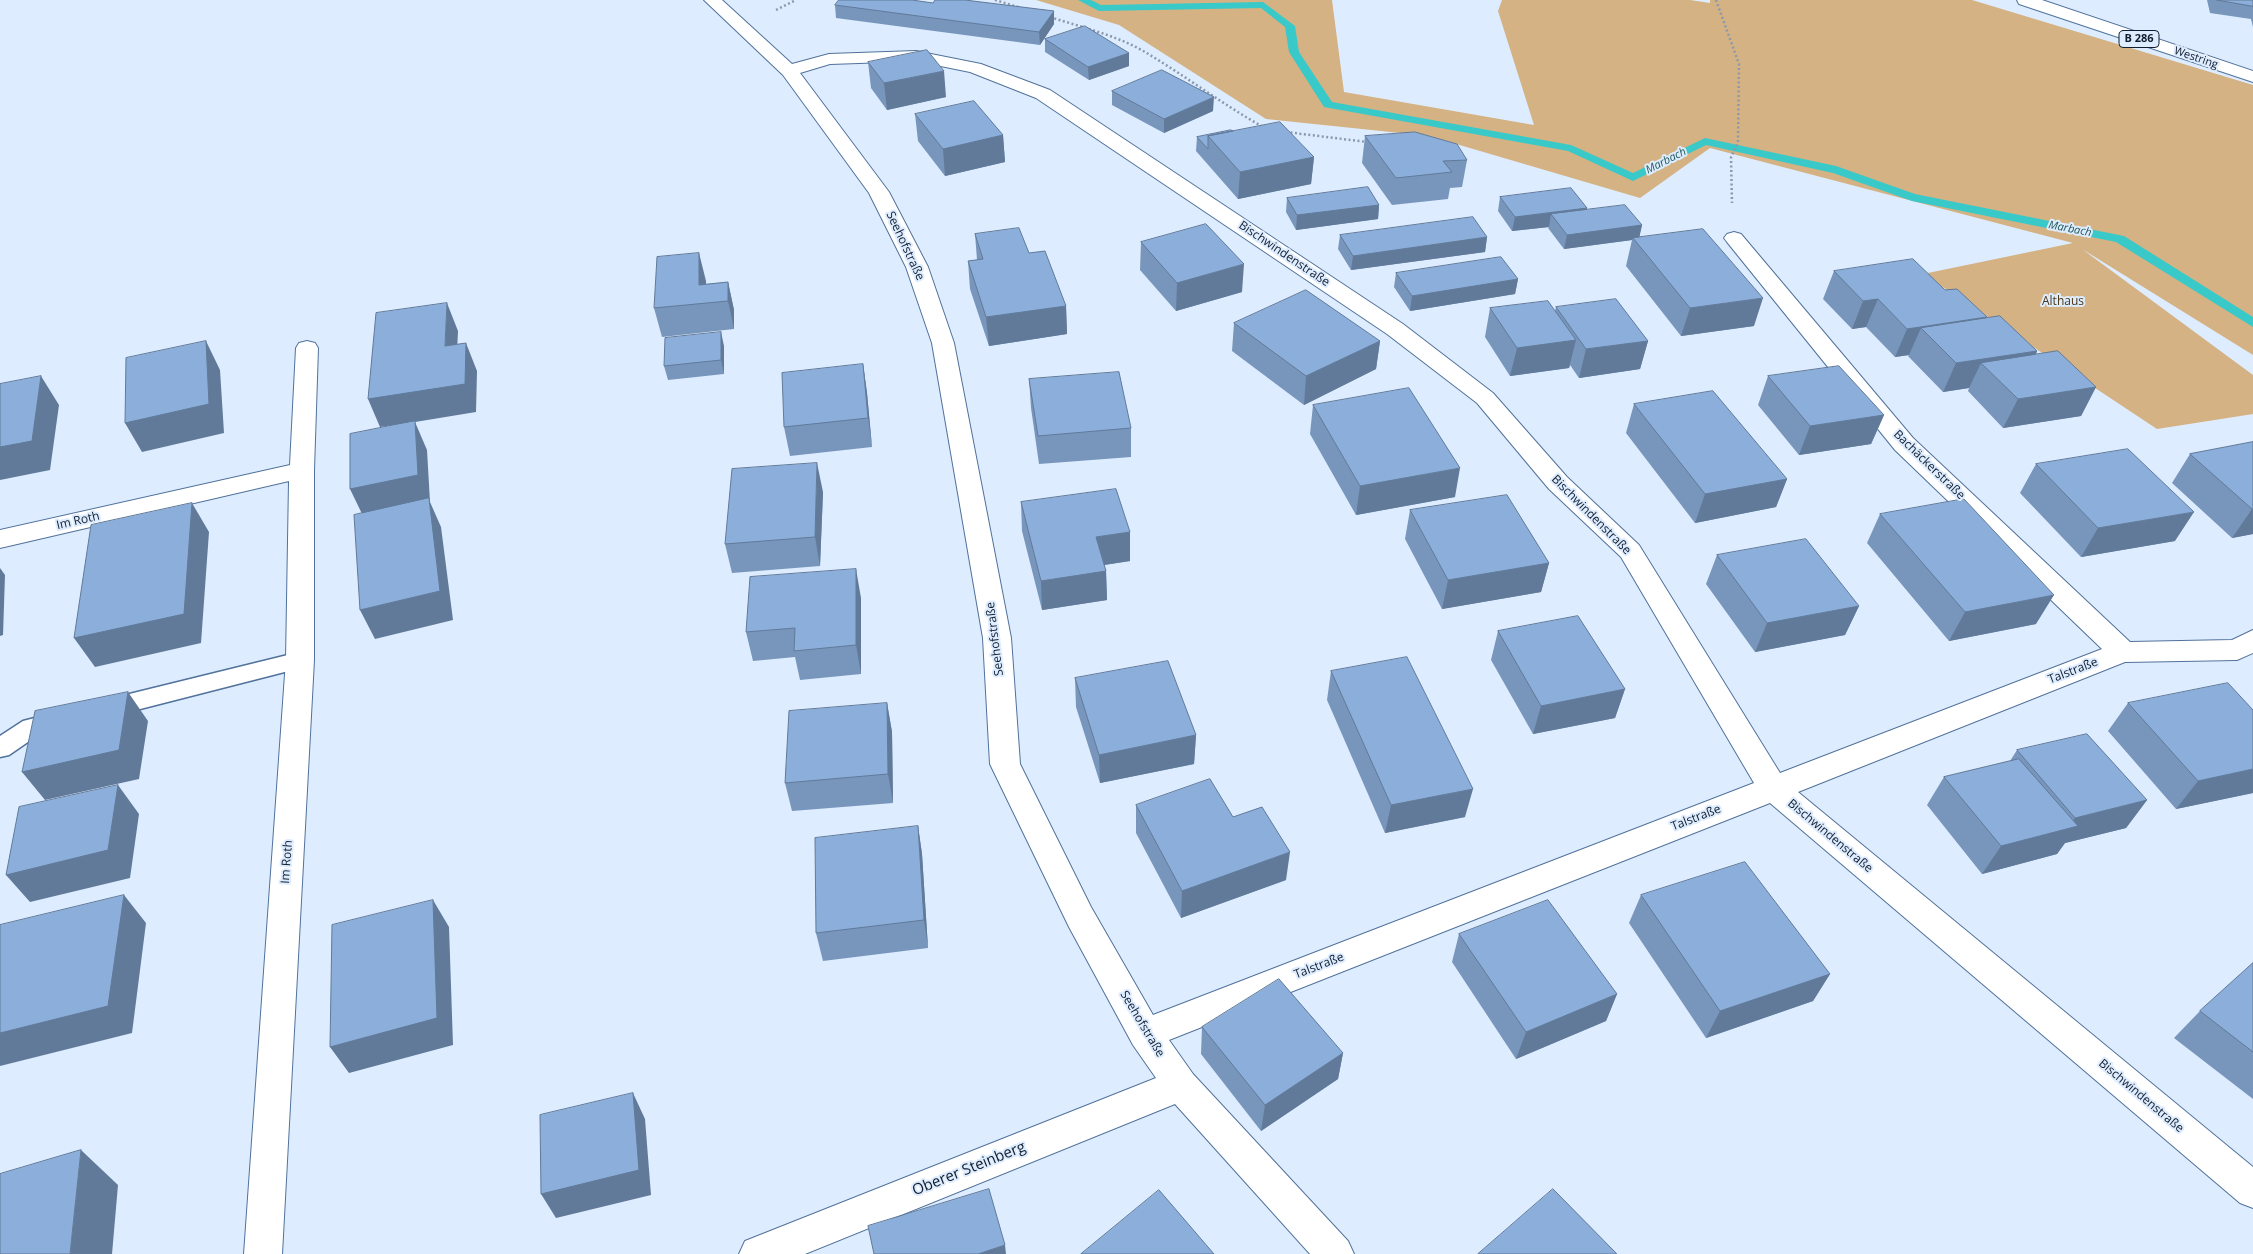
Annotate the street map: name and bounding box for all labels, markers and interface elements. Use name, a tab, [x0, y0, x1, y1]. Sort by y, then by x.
road number: B 286	[2119, 30, 2159, 48]
street label: Westring	[2172, 44, 2220, 72]
water label: Marbach	[1644, 145, 1688, 177]
street label: Seehofstraße	[883, 209, 927, 283]
street label: Bischwindenstraße	[1236, 218, 1332, 290]
water label: Marbach	[2047, 218, 2093, 240]
park label: Althaus	[2042, 295, 2084, 309]
street label: Bachäckerstraße	[1890, 427, 1968, 503]
street label: Bischwindenstraße	[1548, 472, 1634, 558]
street label: Im Roth	[55, 509, 101, 533]
street label: Seehofstraße	[983, 601, 1007, 677]
street label: Talstraße	[2046, 655, 2100, 687]
street label: Bischwindenstraße	[1785, 796, 1875, 876]
street label: Talstraße	[1669, 802, 1723, 834]
street label: Im Roth	[278, 840, 296, 884]
street label: Talstraße	[1292, 950, 1346, 982]
street label: Seehofstraße	[1117, 988, 1167, 1060]
street label: Bischwindenstraße	[2096, 1056, 2186, 1136]
street label: Oberer Steinberg	[910, 1138, 1028, 1200]

